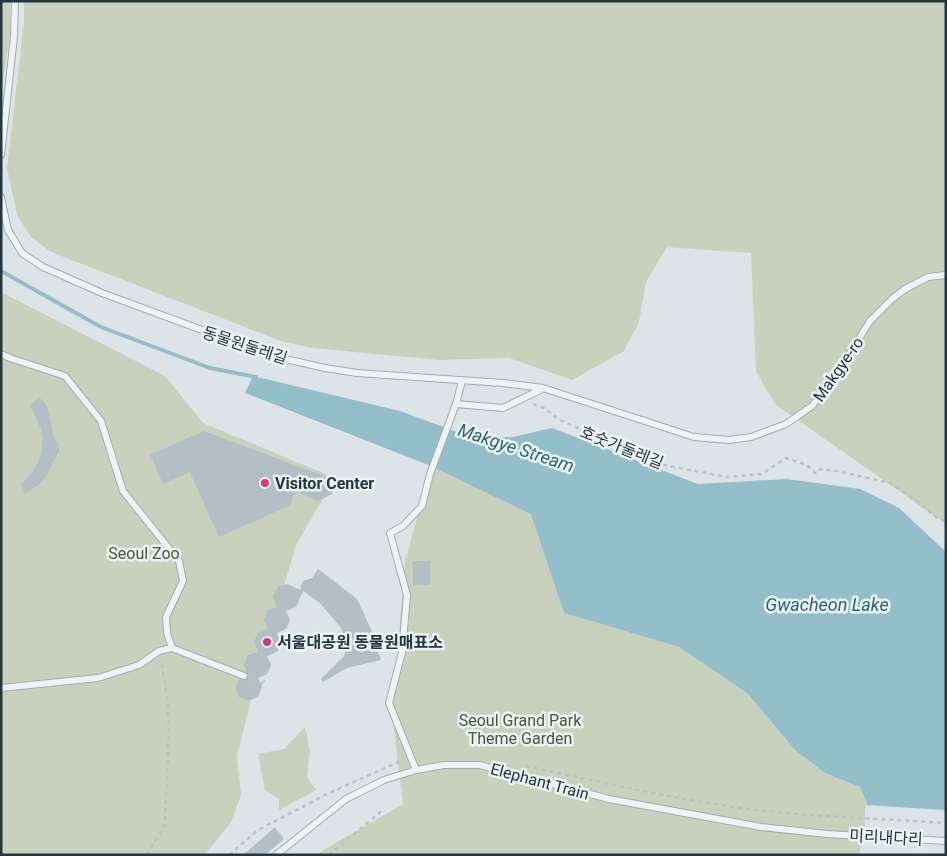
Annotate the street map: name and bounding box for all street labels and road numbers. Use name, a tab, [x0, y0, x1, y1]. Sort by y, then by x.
street label: 동물원둘레길	[200, 323, 290, 368]
street label: Makgye-ro	[809, 333, 868, 405]
street label: 호숫가둘레길	[577, 422, 666, 473]
street label: Elephant Train	[489, 759, 591, 804]
street label: 미리내다리	[849, 826, 923, 849]

